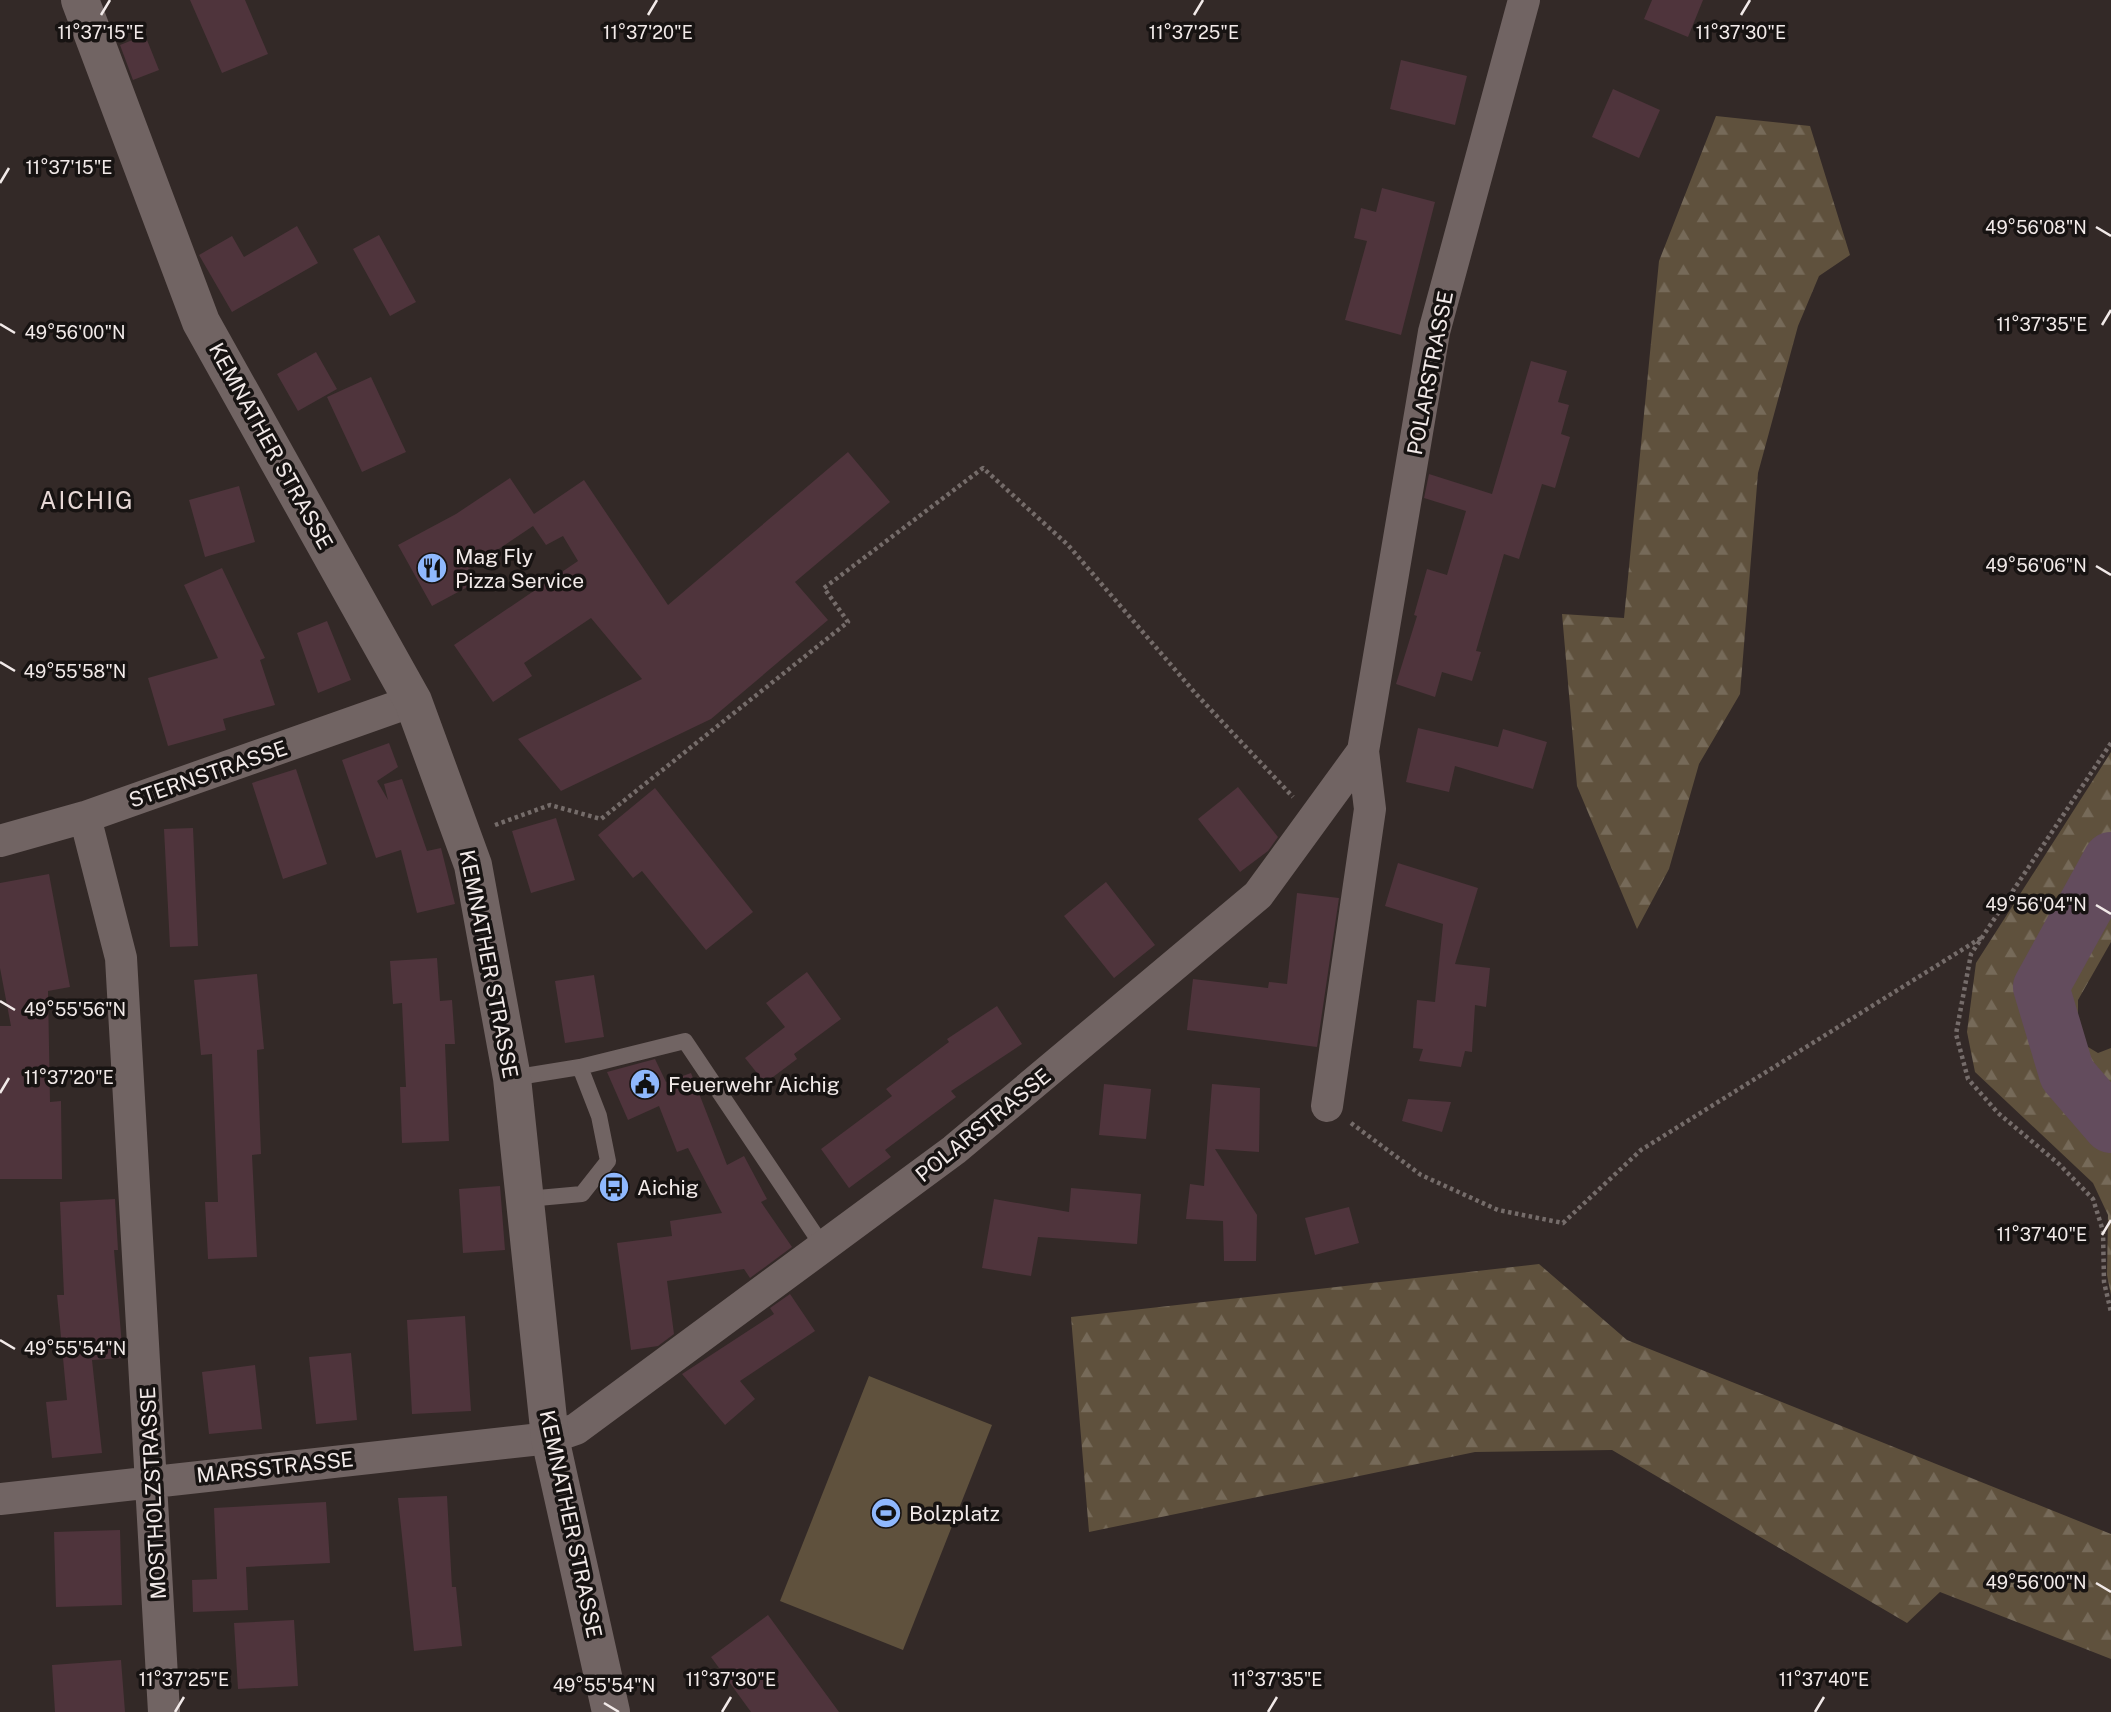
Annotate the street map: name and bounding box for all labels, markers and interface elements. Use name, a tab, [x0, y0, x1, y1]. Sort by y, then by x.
text: 11°37'15"E	[58, 22, 144, 43]
text: 11°37'20"E	[603, 22, 693, 43]
text: 11°37'25"E	[1149, 22, 1239, 43]
text: 11°37'30"E	[1696, 22, 1786, 43]
text: 11°37'15"E	[26, 157, 112, 178]
text: 49°56'08"N	[1985, 217, 2087, 238]
street label: POLARSTRASSE	[1402, 289, 1458, 457]
text: 11°37'35"E	[1997, 314, 2087, 335]
text: 49°56'00"N	[24, 322, 126, 343]
street label: KEMNATHER STRASSE	[204, 338, 338, 554]
district label: AICHIG	[39, 486, 135, 514]
place label: Mag Fly Pizza Service	[455, 544, 584, 593]
restaurant icon: Mag Fly Pizza Service	[415, 551, 449, 585]
text: 49°56'06"N	[1985, 555, 2087, 576]
text: 49°55'58"N	[24, 661, 126, 682]
street label: STERNSTRASSE	[126, 735, 290, 813]
street label: KEMNATHER STRASSE	[455, 848, 523, 1080]
text: 49°56'04"N	[1985, 894, 2087, 915]
text: 49°55'56"N	[24, 999, 126, 1020]
street label: POLARSTRASSE	[911, 1063, 1055, 1187]
text: 11°37'20"E	[24, 1067, 114, 1088]
public building icon: Feuerwehr Aichig	[628, 1067, 662, 1101]
place label: Feuerwehr Aichig	[668, 1072, 840, 1097]
bus stop icon: Aichig	[597, 1170, 631, 1204]
place label: Aichig	[637, 1175, 699, 1200]
text: 11°37'40"E	[1997, 1224, 2087, 1245]
text: 49°55'54"N	[24, 1338, 126, 1359]
street label: MOSTHOLZSTRASSE	[135, 1386, 171, 1600]
street label: KEMNATHER STRASSE	[535, 1408, 607, 1640]
street label: MARSSTRASSE	[195, 1446, 355, 1488]
sports icon: Bolzplatz	[869, 1496, 903, 1530]
place label: Bolzplatz	[909, 1501, 1000, 1526]
text: 49°56'00"N	[1985, 1572, 2087, 1593]
text: 11°37'25"E	[139, 1669, 229, 1690]
text: 11°37'30"E	[686, 1669, 776, 1690]
text: 11°37'35"E	[1232, 1669, 1322, 1690]
text: 11°37'40"E	[1779, 1669, 1869, 1690]
text: 49°55'54"N	[553, 1675, 655, 1696]

